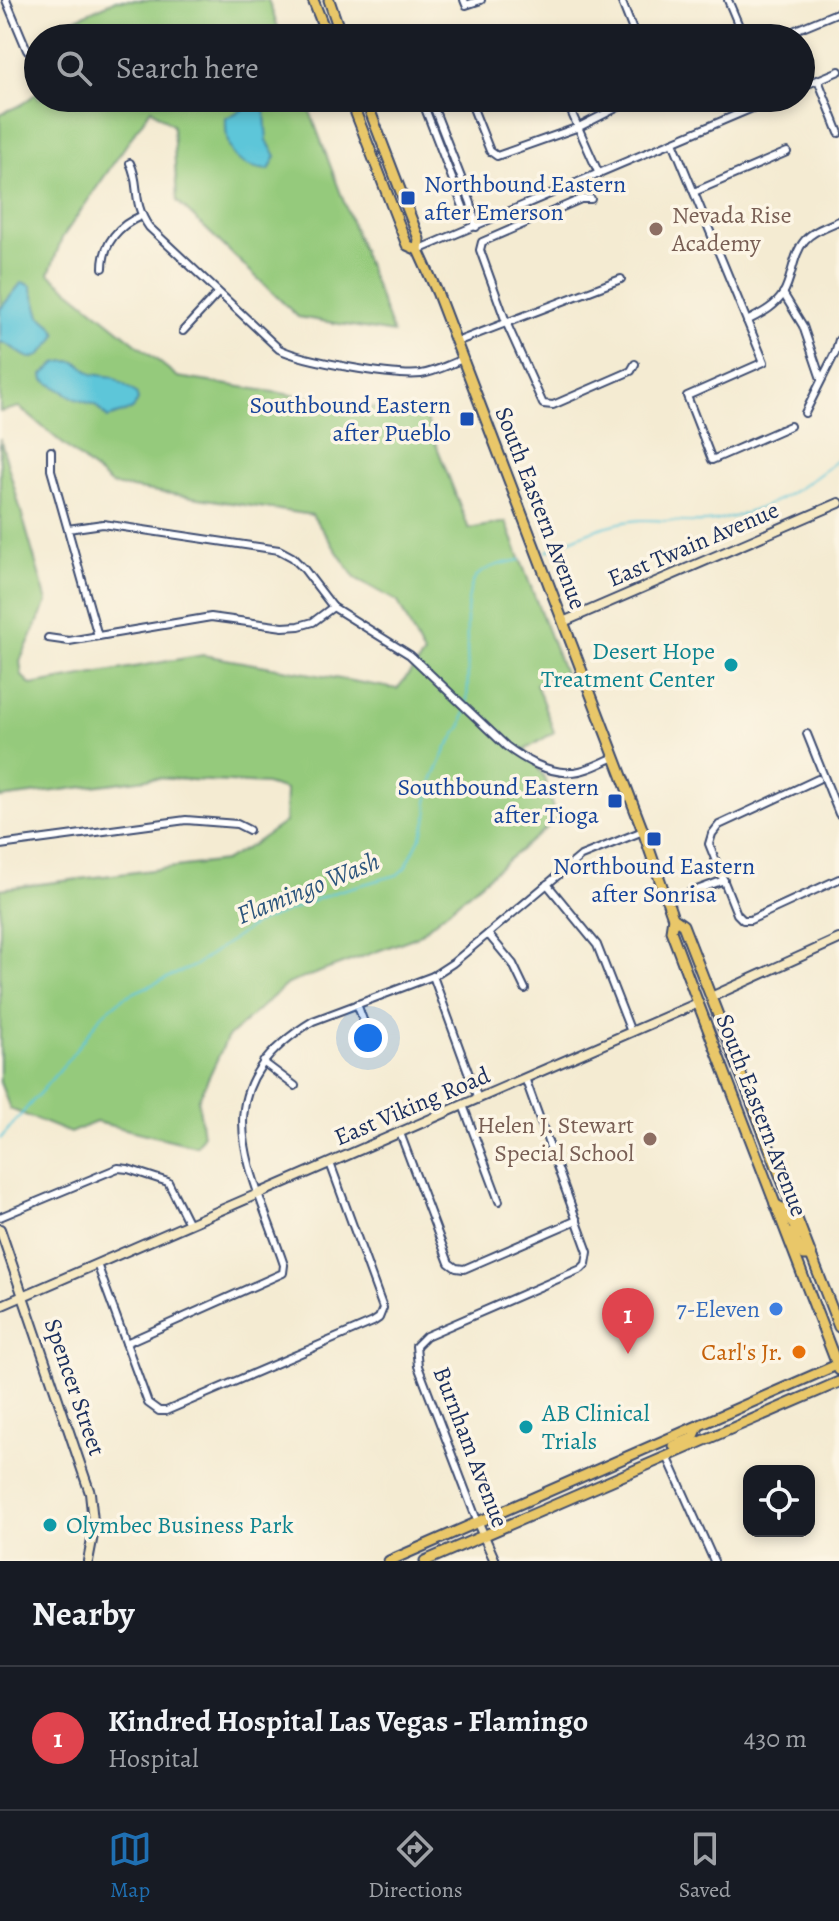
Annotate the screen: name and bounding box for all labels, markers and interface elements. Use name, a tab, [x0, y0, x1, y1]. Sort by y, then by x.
search box	[24, 24, 815, 112]
icon: search	[52, 46, 96, 90]
text: Search here	[116, 48, 259, 88]
place label: Northbound Eastern after Emerson	[424, 168, 626, 228]
marker: Northbound Eastern after Emerson	[399, 189, 417, 207]
place label: Nevada Rise Academy	[671, 199, 791, 259]
marker: Nevada Rise Academy	[647, 220, 665, 238]
place label: Southbound Eastern after Pueblo	[250, 389, 451, 449]
street label: South Eastern Avenue	[488, 402, 594, 614]
marker: Southbound Eastern after Pueblo	[458, 410, 476, 428]
street label: East Twain Avenue	[603, 494, 783, 594]
place label: Desert Hope Treatment Center	[541, 635, 715, 695]
marker: Desert Hope Treatment Center	[722, 656, 740, 674]
place label: Southbound Eastern after Tioga	[398, 771, 600, 831]
marker: Southbound Eastern after Tioga	[606, 792, 624, 810]
marker: Northbound Eastern after Sonrisa	[645, 830, 663, 848]
water label: Flamingo Wash	[231, 843, 385, 933]
place label: Northbound Eastern after Sonrisa	[553, 850, 755, 910]
street label: South Eastern Avenue	[709, 1009, 815, 1221]
your location	[348, 1018, 388, 1058]
street label: East Viking Road	[329, 1059, 495, 1153]
place label: Helen J. Stewart Special School	[477, 1109, 634, 1169]
marker: Helen J. Stewart Special School	[641, 1130, 659, 1148]
pin: 1	[602, 1288, 654, 1354]
place label: 7-Eleven	[677, 1293, 760, 1325]
marker: 7-Eleven	[767, 1300, 785, 1318]
street label: Spencer Street	[37, 1314, 113, 1460]
place label: Carl's Jr.	[701, 1336, 783, 1368]
marker: Carl's Jr.	[790, 1343, 808, 1361]
street label: Burnham Avenue	[426, 1362, 516, 1532]
place label: AB Clinical Trials	[541, 1397, 650, 1457]
marker: AB Clinical Trials	[517, 1418, 535, 1436]
map controls	[743, 1465, 815, 1537]
button: locate	[743, 1465, 815, 1537]
place label: Olymbec Business Park	[66, 1509, 294, 1541]
marker: Olymbec Business Park	[41, 1516, 59, 1534]
text: Nearby	[32, 1590, 135, 1637]
text: Kindred Hospital Las Vegas - Flamingo	[108, 1701, 588, 1741]
text: 1	[53, 1721, 63, 1756]
text: 430 m	[744, 1721, 807, 1756]
text: Hospital	[108, 1741, 199, 1776]
tab: Map	[108, 1827, 152, 1905]
tab: Directions	[368, 1827, 463, 1905]
tab: Saved	[679, 1827, 731, 1905]

